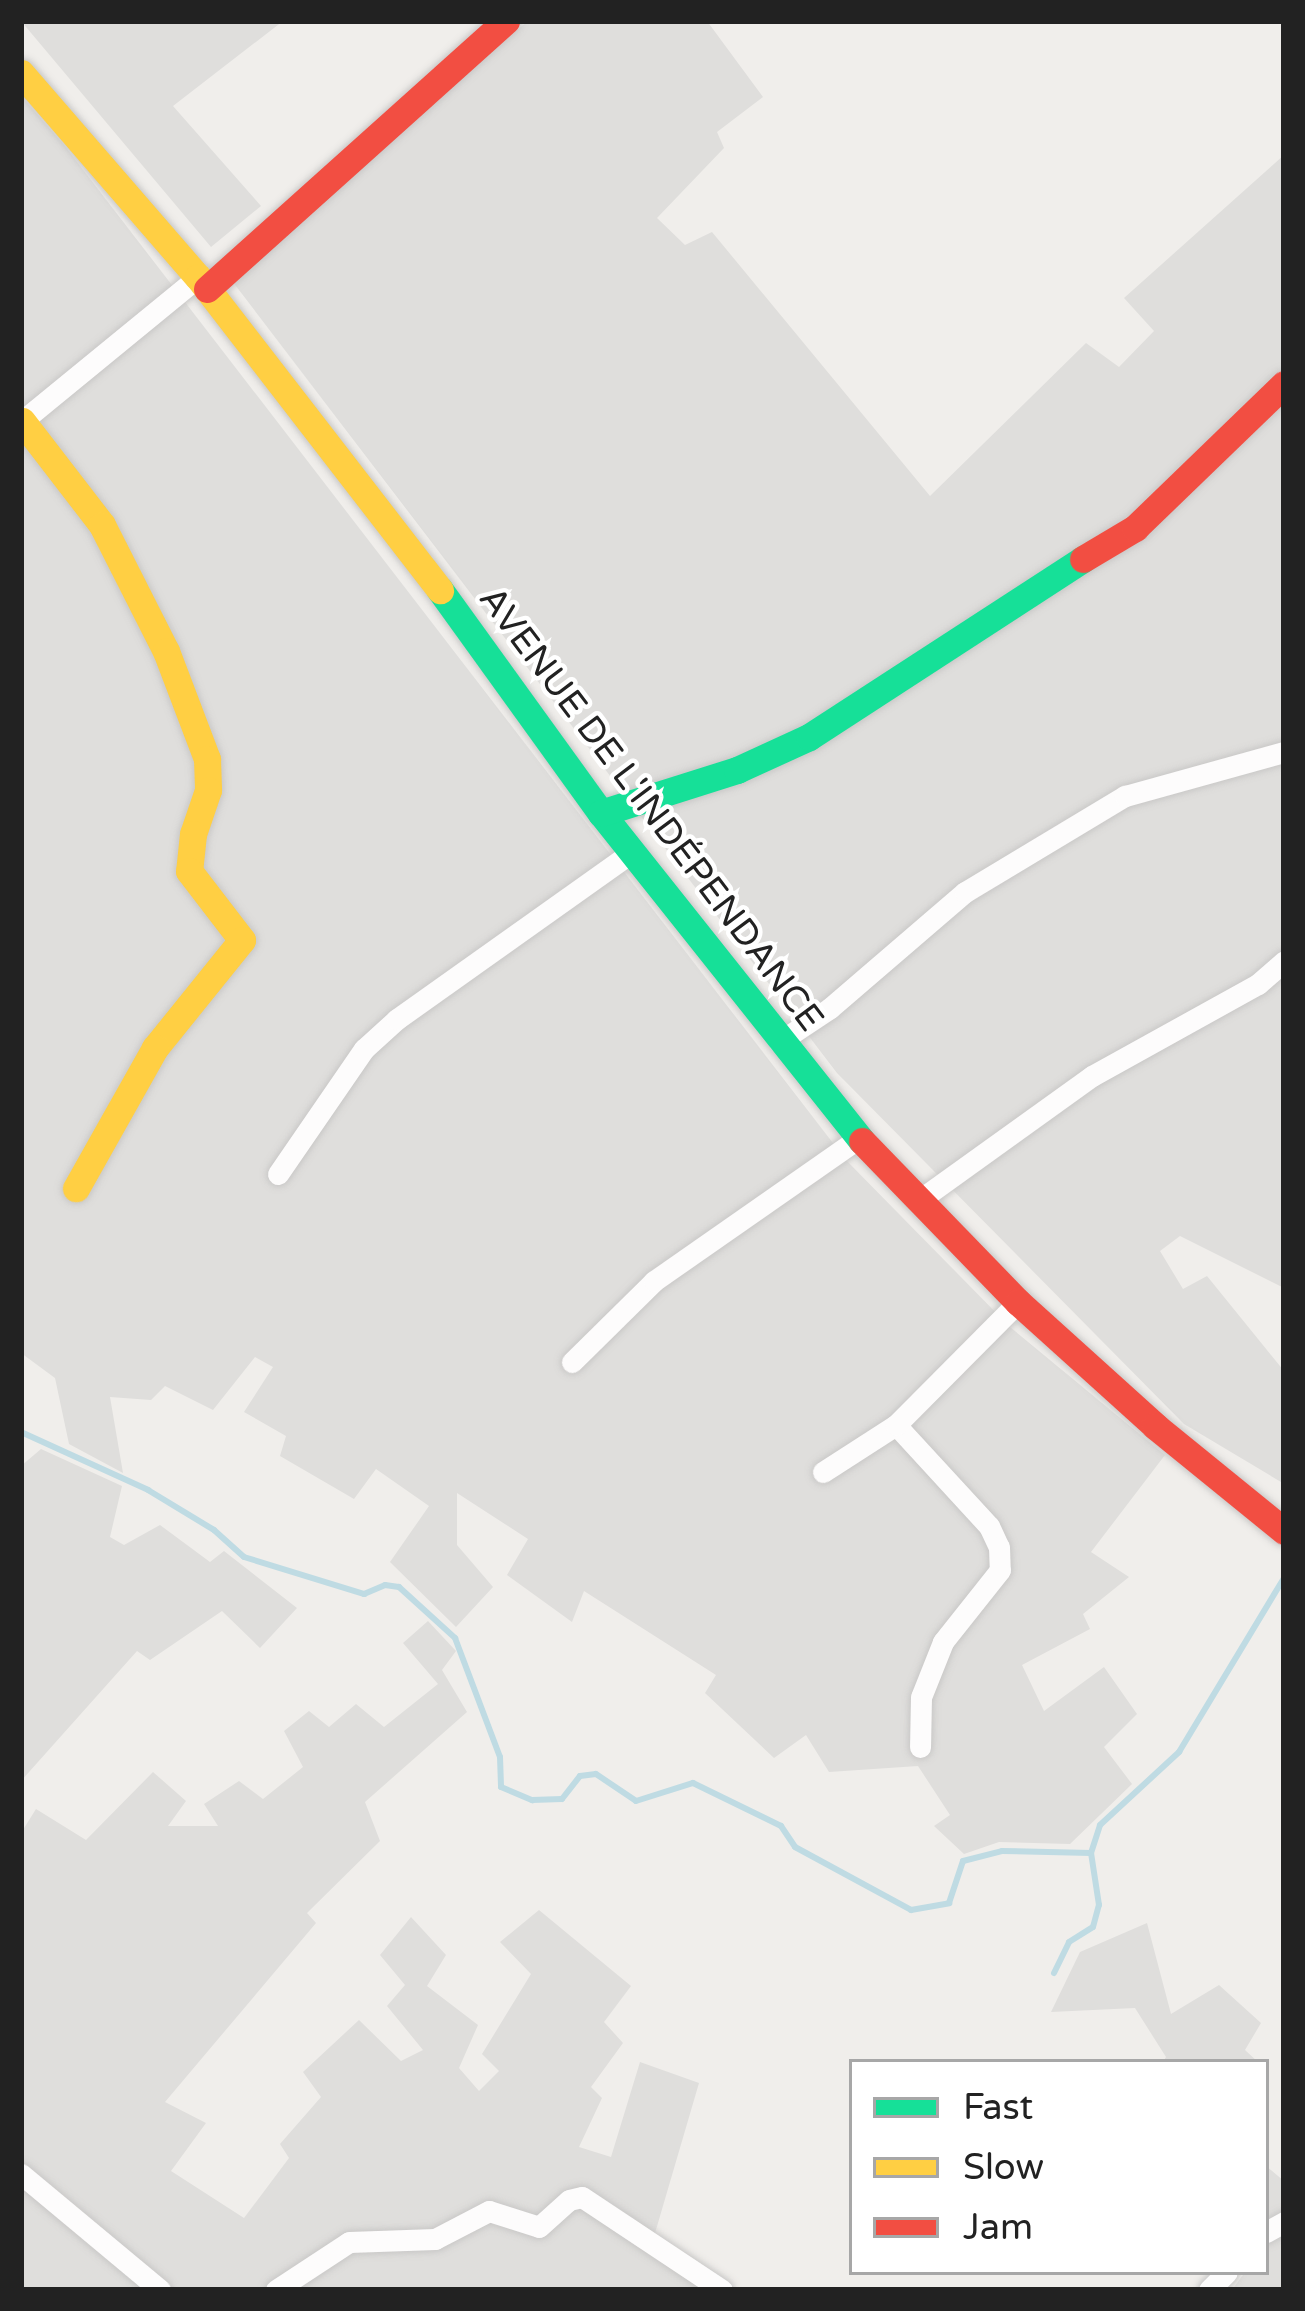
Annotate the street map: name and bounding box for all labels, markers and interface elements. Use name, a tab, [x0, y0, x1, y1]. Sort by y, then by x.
street label: AVENUE DE L'INDÉPENDANCE	[470, 578, 832, 1040]
legend	[849, 2059, 1269, 2275]
text: Fast	[963, 2086, 1033, 2129]
text: Slow	[963, 2146, 1044, 2189]
text: Jam	[963, 2206, 1033, 2249]

